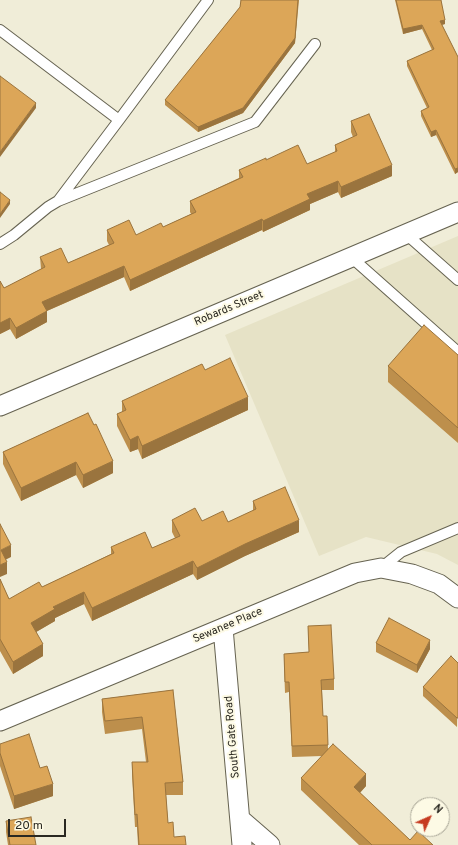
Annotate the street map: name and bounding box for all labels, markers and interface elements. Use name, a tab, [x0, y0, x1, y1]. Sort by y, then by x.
street label: Robards Street	[193, 289, 265, 329]
street label: Sewanee Place	[191, 605, 265, 647]
street label: South Gate Road	[223, 695, 243, 779]
north arrow	[410, 797, 450, 837]
text: N	[430, 801, 446, 817]
scale bar	[10, 811, 68, 837]
text: 20 m	[15, 818, 43, 834]

